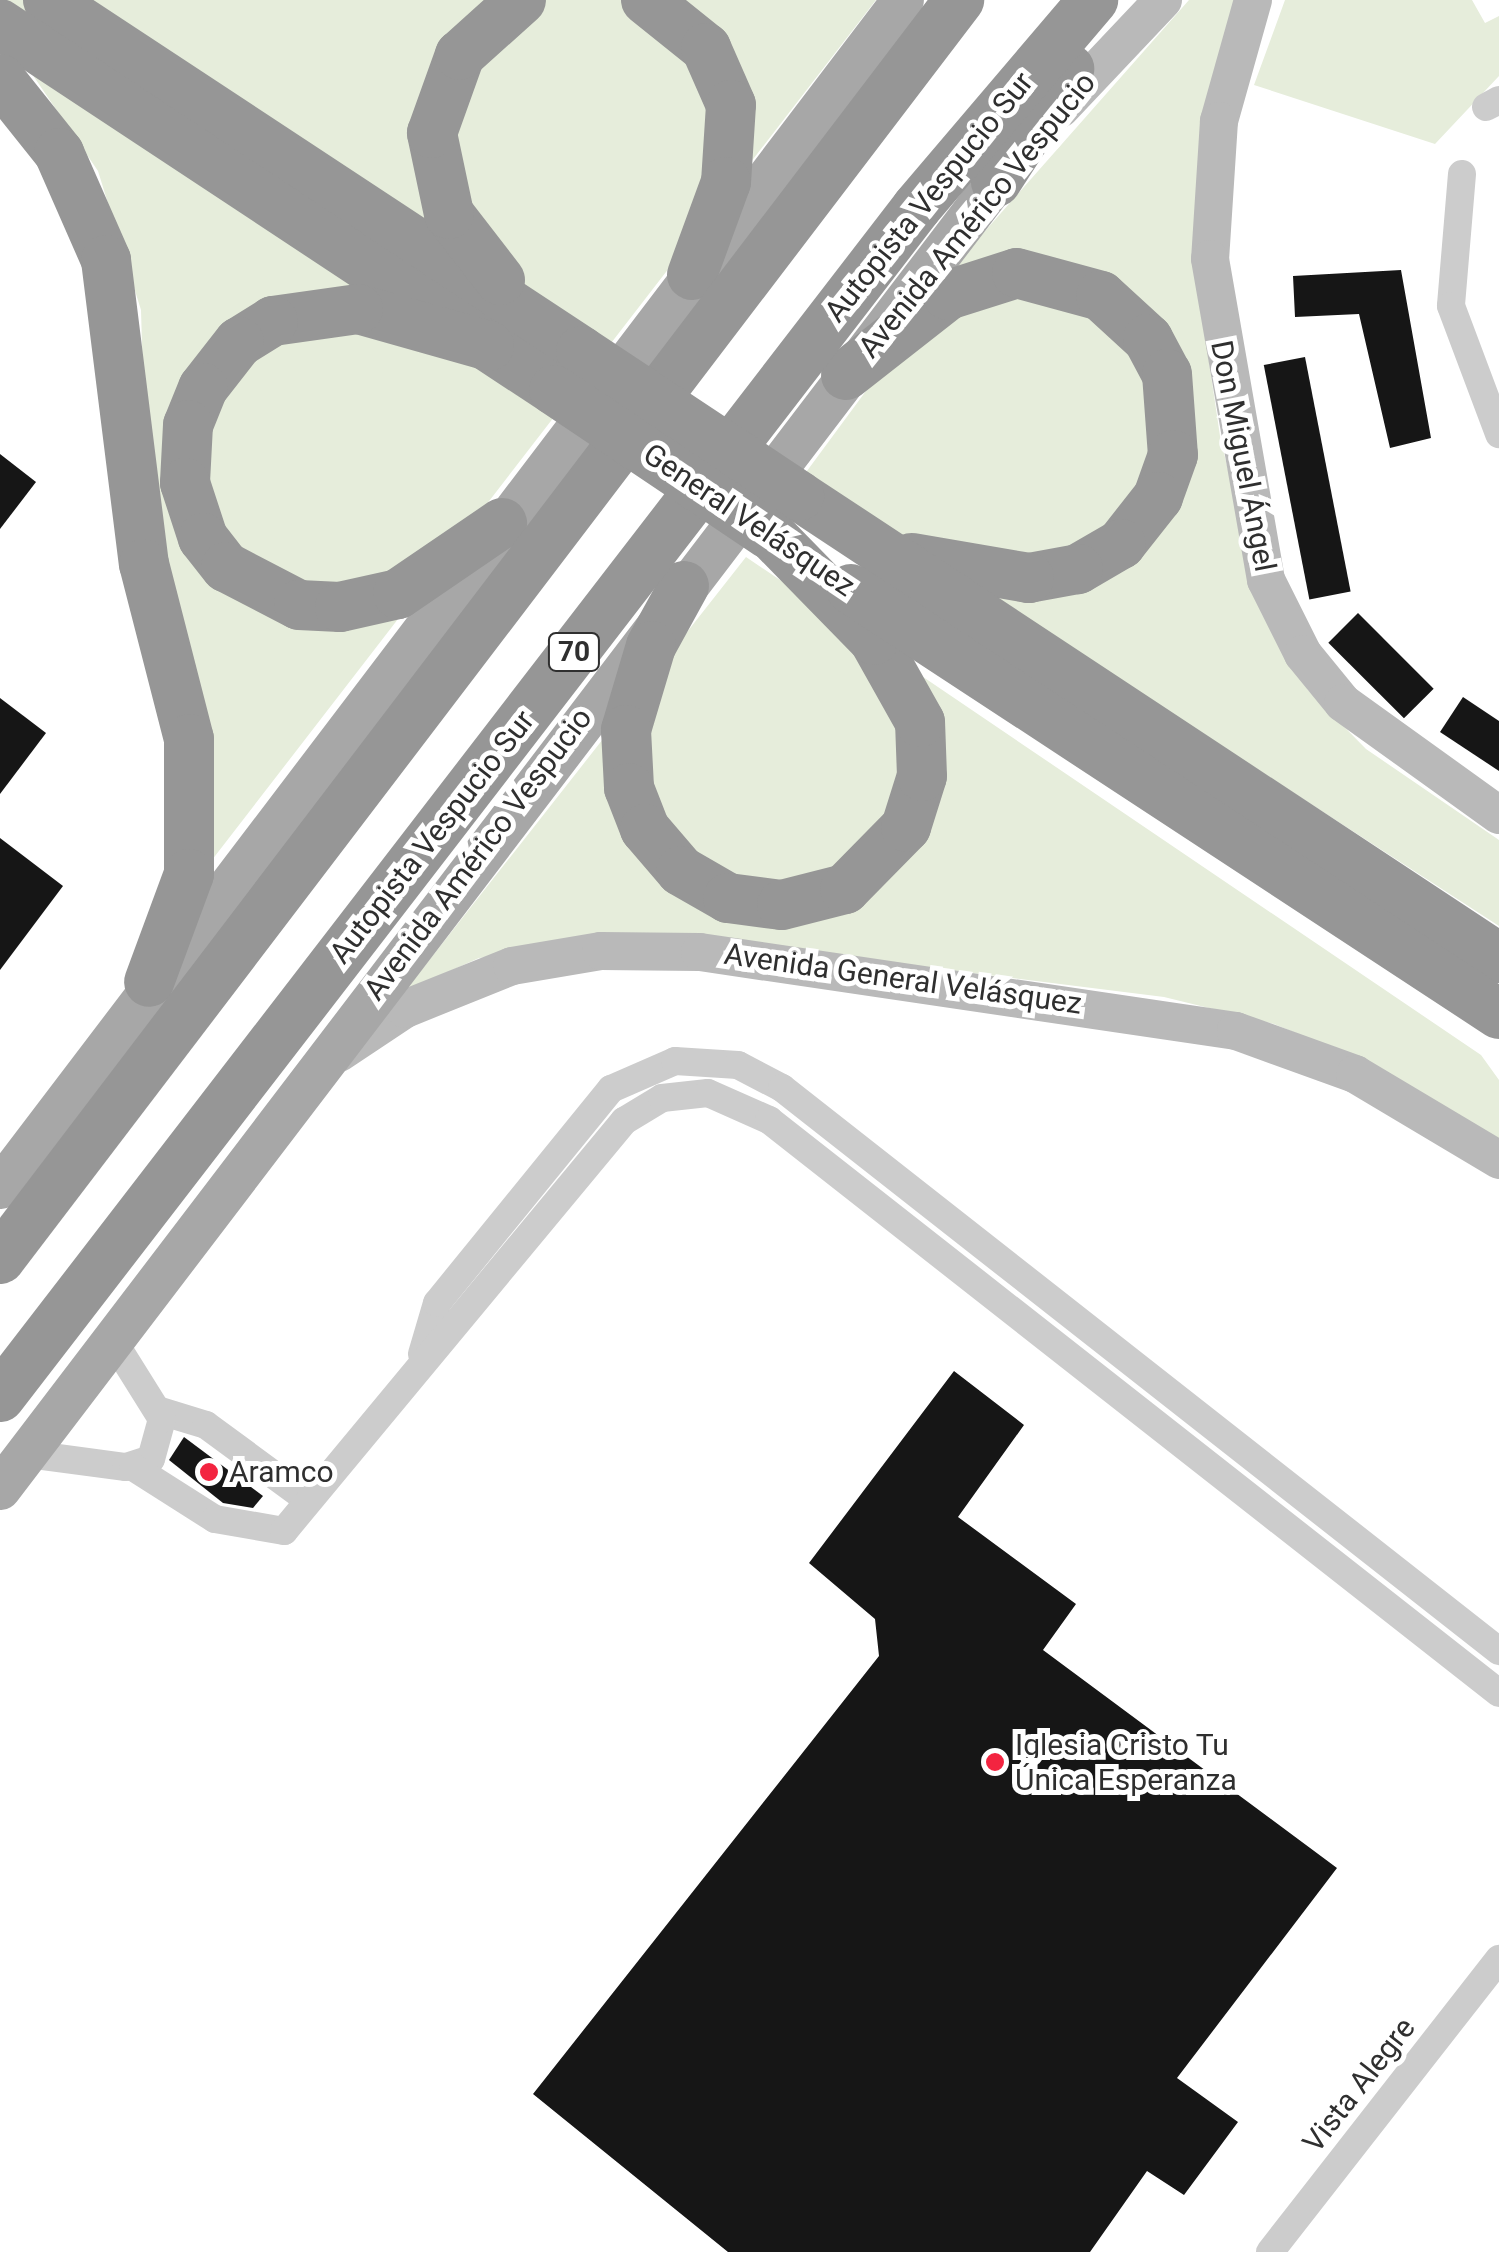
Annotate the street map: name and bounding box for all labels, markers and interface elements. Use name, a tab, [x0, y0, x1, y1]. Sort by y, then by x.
street label: Autopista Vespucio Sur	[817, 65, 1041, 329]
street label: Avenida Américo Vespucio	[851, 65, 1103, 365]
street label: Don Miguel Ángel	[1203, 337, 1283, 575]
street label: General Velásquez	[636, 436, 862, 604]
road number: 70	[546, 629, 602, 675]
street label: Avenida Américo Vespucio	[356, 701, 600, 1007]
street label: Autopista Vespucio Sur	[322, 703, 542, 971]
street label: Avenida General Velásquez	[722, 936, 1084, 1022]
place label: Aramco	[229, 1454, 334, 1490]
marker: Aramco	[198, 1461, 220, 1483]
place label: Iglesia Cristo Tu Única Esperanza	[1015, 1727, 1237, 1798]
marker: Iglesia Cristo Tu Única Esperanza	[984, 1751, 1006, 1773]
street label: Vista Alegre	[1295, 2011, 1423, 2159]

